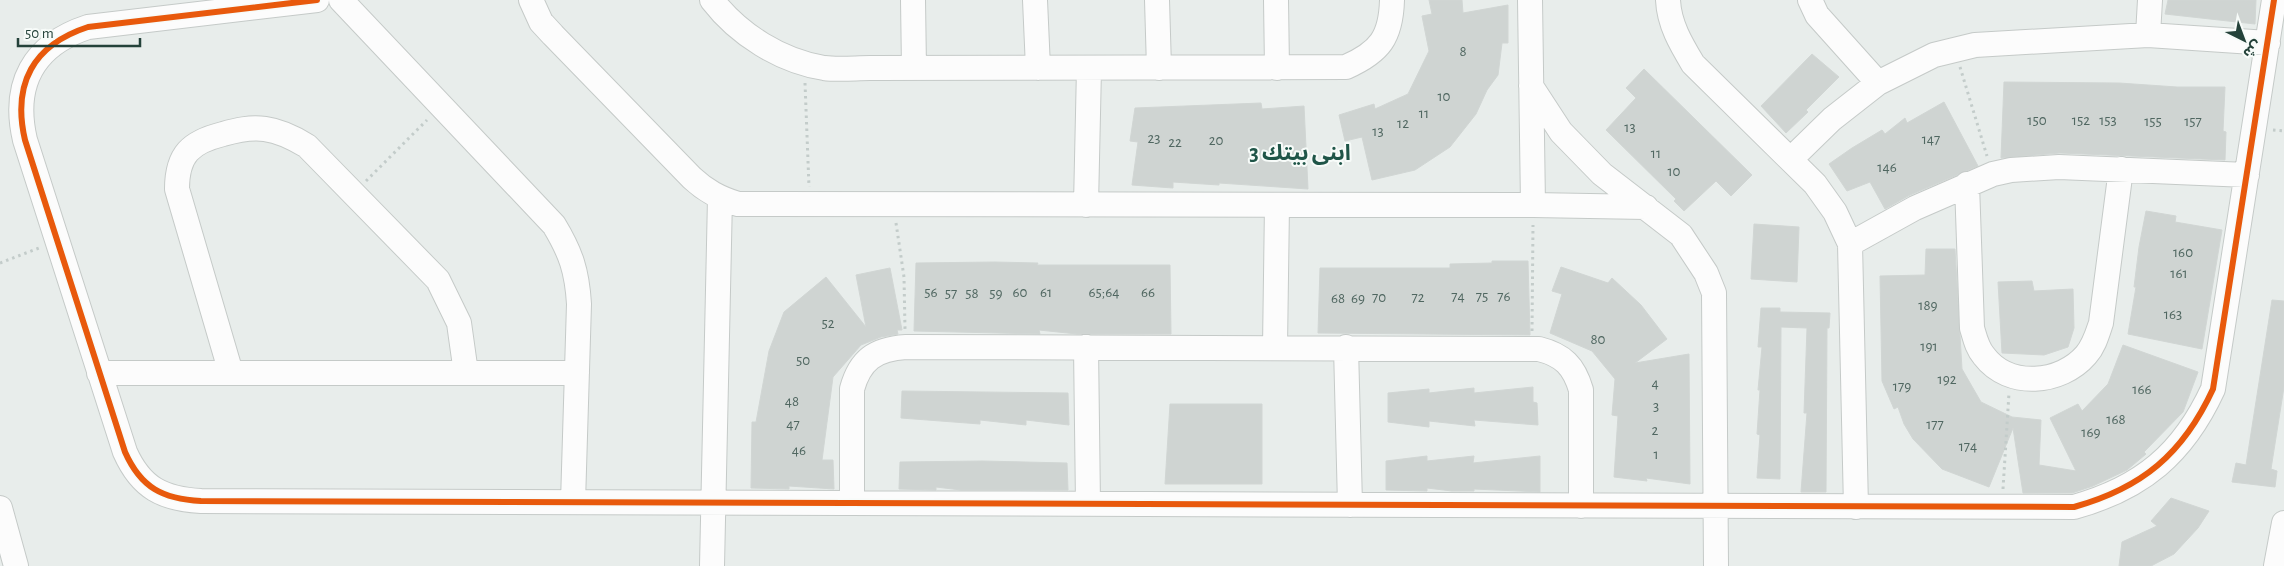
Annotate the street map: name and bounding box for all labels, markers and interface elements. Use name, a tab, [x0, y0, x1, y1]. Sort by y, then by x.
scale bar	[18, 15, 140, 47]
north arrow	[2219, 15, 2269, 65]
text: 50 m	[25, 26, 54, 41]
text: ش	[2240, 37, 2264, 61]
house number: 8	[1459, 44, 1467, 59]
house number: 10	[1437, 89, 1451, 104]
house number: 11	[1419, 106, 1429, 121]
house number: 150	[2027, 113, 2047, 128]
house number: 152	[2072, 113, 2090, 128]
house number: 153	[2099, 113, 2117, 128]
house number: 155	[2144, 114, 2162, 129]
house number: 157	[2184, 114, 2202, 129]
house number: 12	[1397, 116, 1409, 131]
house number: 13	[1624, 120, 1636, 135]
house number: 13	[1372, 124, 1384, 139]
house number: 23	[1147, 131, 1161, 146]
house number: 147	[1922, 132, 1940, 147]
house number: 20	[1209, 133, 1223, 148]
house number: 22	[1168, 135, 1182, 150]
district label: ابنى بيتك 3	[1249, 142, 1351, 165]
house number: 11	[1651, 146, 1661, 161]
house number: 146	[1877, 160, 1897, 175]
house number: 10	[1667, 164, 1681, 179]
house number: 160	[2173, 245, 2193, 260]
house number: 161	[2170, 266, 2188, 281]
house number: 56	[924, 285, 938, 300]
house number: 60	[1013, 285, 1028, 300]
house number: 61	[1040, 285, 1052, 300]
house number: 65;64	[1088, 285, 1120, 300]
house number: 66	[1141, 285, 1155, 300]
house number: 57	[945, 286, 957, 301]
house number: 58	[965, 286, 979, 301]
house number: 59	[989, 286, 1003, 301]
house number: 74	[1451, 289, 1465, 304]
house number: 75	[1476, 289, 1488, 304]
house number: 76	[1497, 289, 1511, 304]
house number: 70	[1372, 290, 1386, 305]
house number: 72	[1411, 290, 1425, 305]
house number: 68	[1331, 291, 1345, 306]
house number: 69	[1351, 291, 1365, 306]
house number: 189	[1918, 298, 1938, 313]
house number: 163	[2164, 307, 2182, 322]
house number: 52	[821, 316, 835, 331]
house number: 80	[1590, 332, 1606, 347]
house number: 191	[1920, 339, 1938, 354]
house number: 50	[796, 353, 810, 368]
house number: 192	[1937, 372, 1957, 387]
house number: 4	[1651, 376, 1659, 391]
house number: 179	[1893, 379, 1911, 394]
house number: 166	[2132, 382, 2152, 397]
house number: 48	[785, 394, 799, 409]
house number: 3	[1653, 399, 1659, 414]
house number: 168	[2106, 412, 2126, 427]
house number: 47	[786, 417, 800, 432]
house number: 177	[1926, 417, 1944, 432]
house number: 2	[1652, 423, 1659, 438]
house number: 169	[2081, 425, 2101, 440]
house number: 174	[1959, 439, 1977, 454]
house number: 46	[792, 443, 806, 458]
house number: 1	[1653, 447, 1659, 462]

